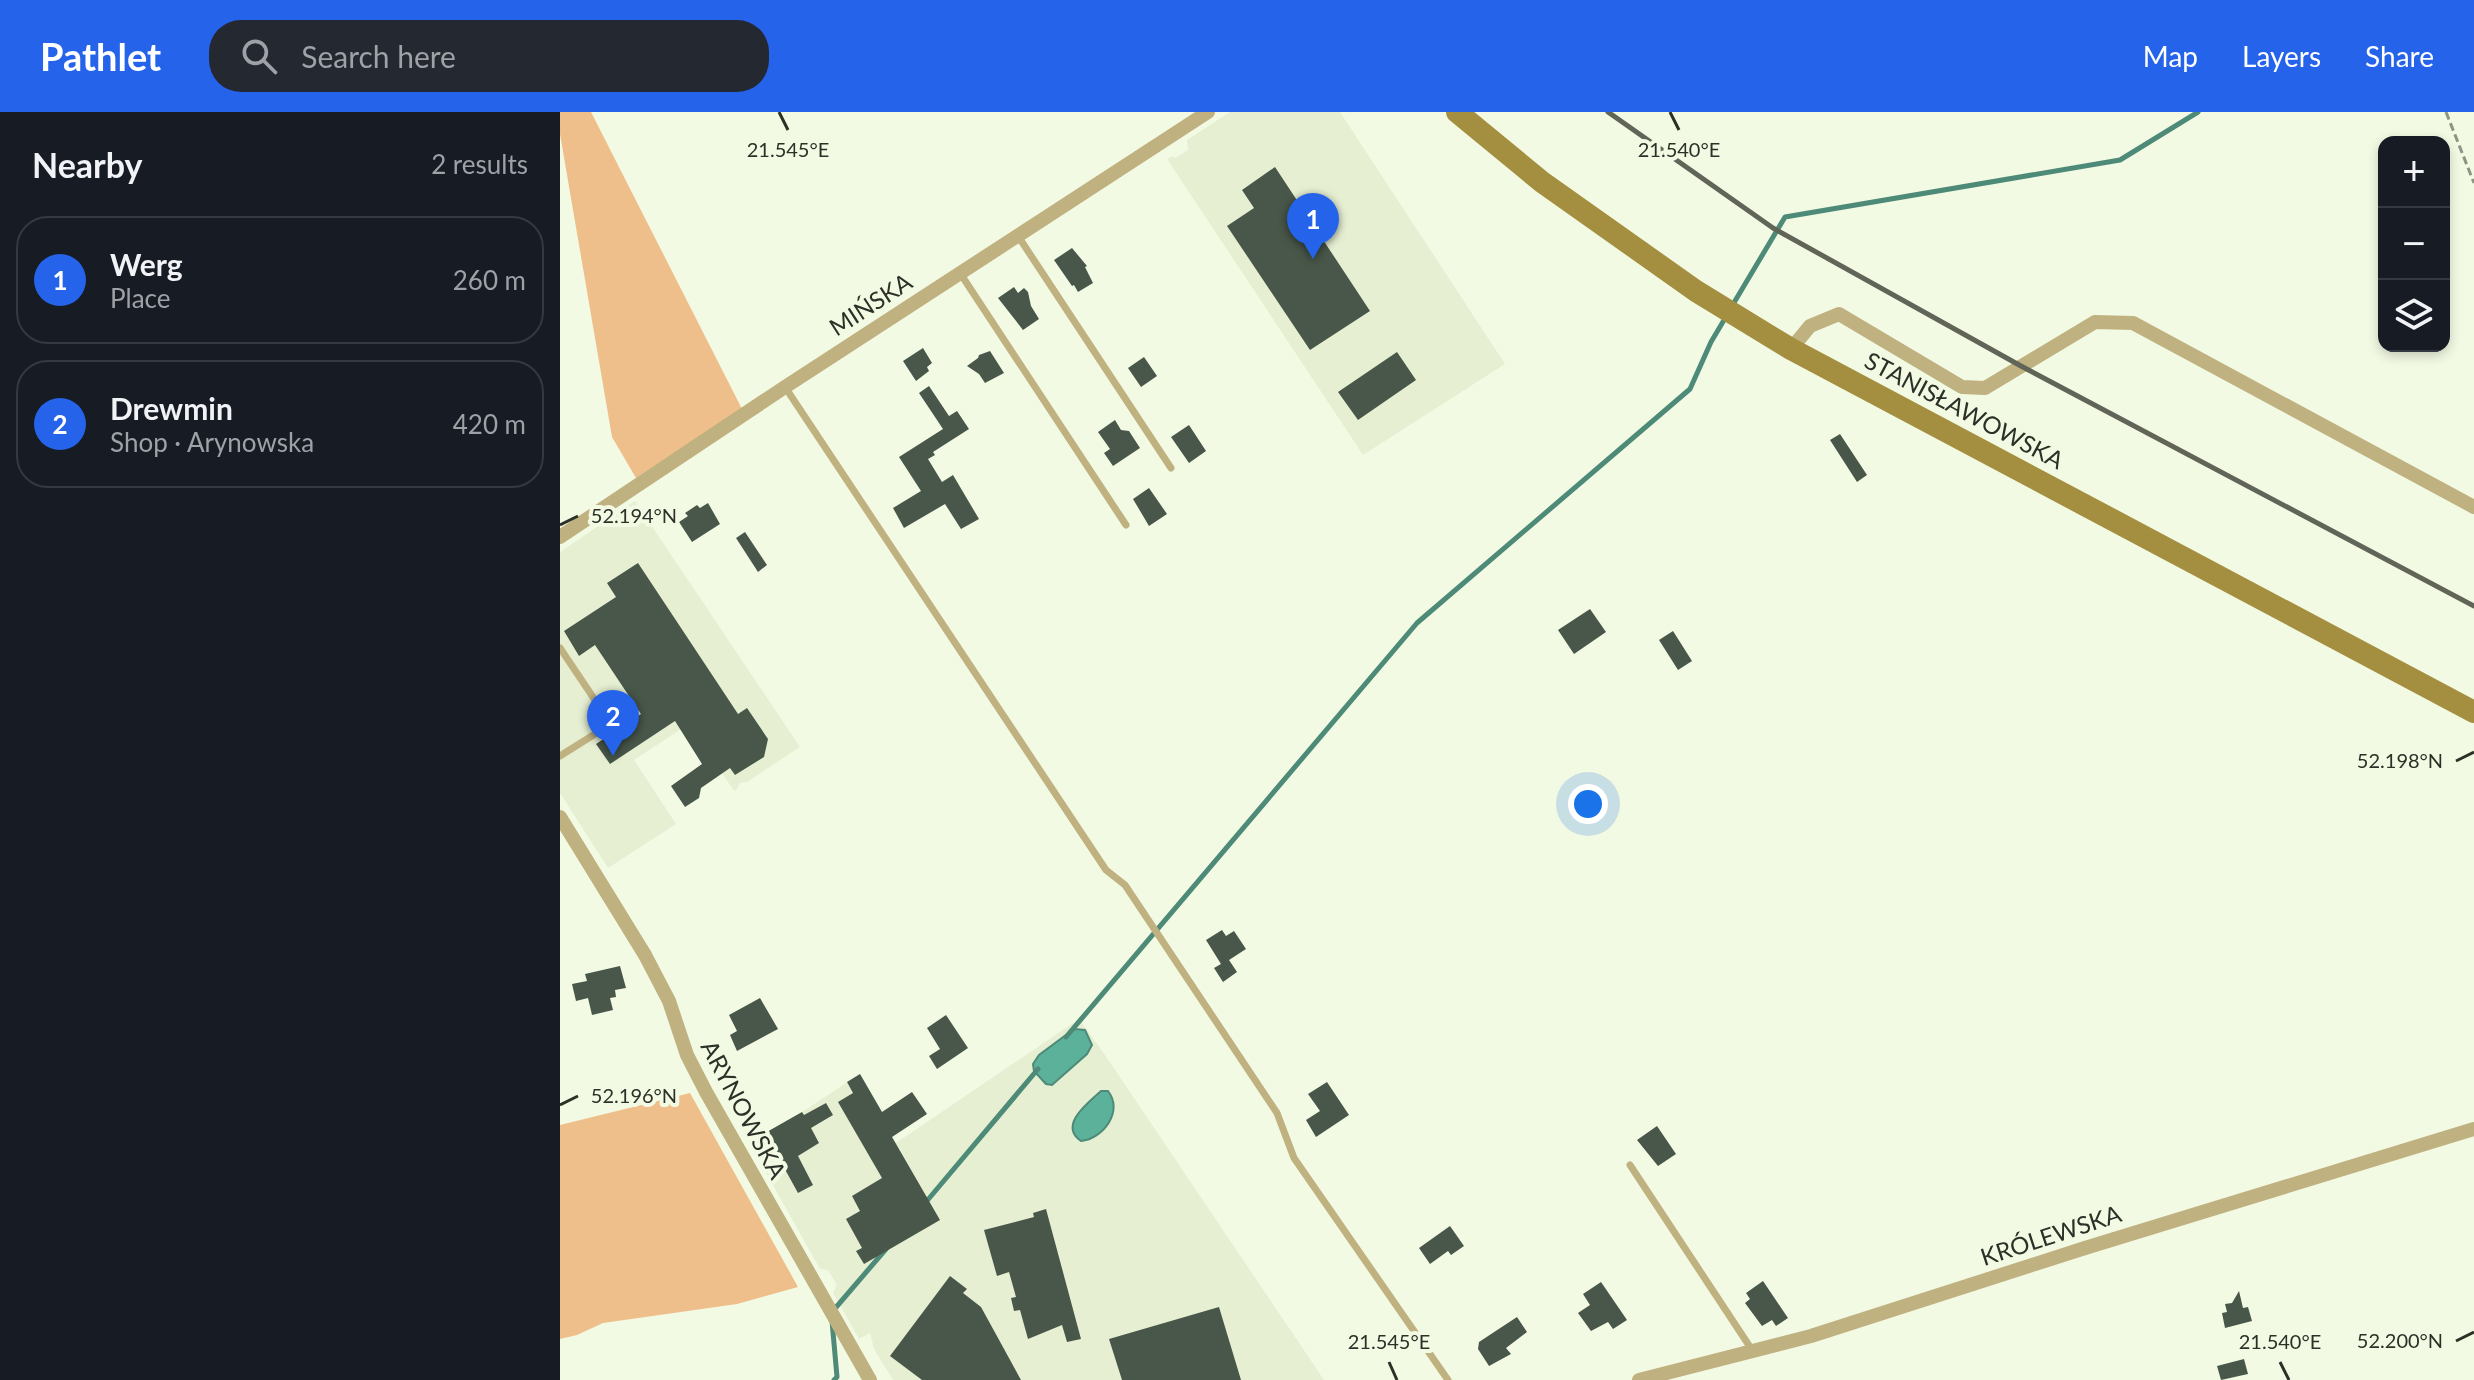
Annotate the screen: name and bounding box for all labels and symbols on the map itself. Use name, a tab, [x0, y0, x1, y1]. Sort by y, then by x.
text: 21.545°E	[747, 137, 829, 161]
text: 21.540°E	[1638, 137, 1720, 161]
pin: 1	[1287, 193, 1339, 259]
street label: MIŃSKA	[823, 266, 917, 341]
street label: STANISŁAWOWSKA	[1860, 345, 2070, 475]
text: 52.194°N	[591, 503, 677, 527]
pin: 2	[587, 690, 639, 756]
text: 52.198°N	[2357, 748, 2443, 772]
your location	[1568, 784, 1608, 824]
street label: ARYNOWSKA	[696, 1035, 793, 1184]
text: 52.196°N	[591, 1083, 677, 1107]
street label: KRÓLEWSKA	[1977, 1198, 2125, 1271]
text: 52.200°N	[2357, 1328, 2443, 1352]
text: 21.545°E	[1348, 1329, 1430, 1353]
text: 21.540°E	[2239, 1329, 2321, 1353]

